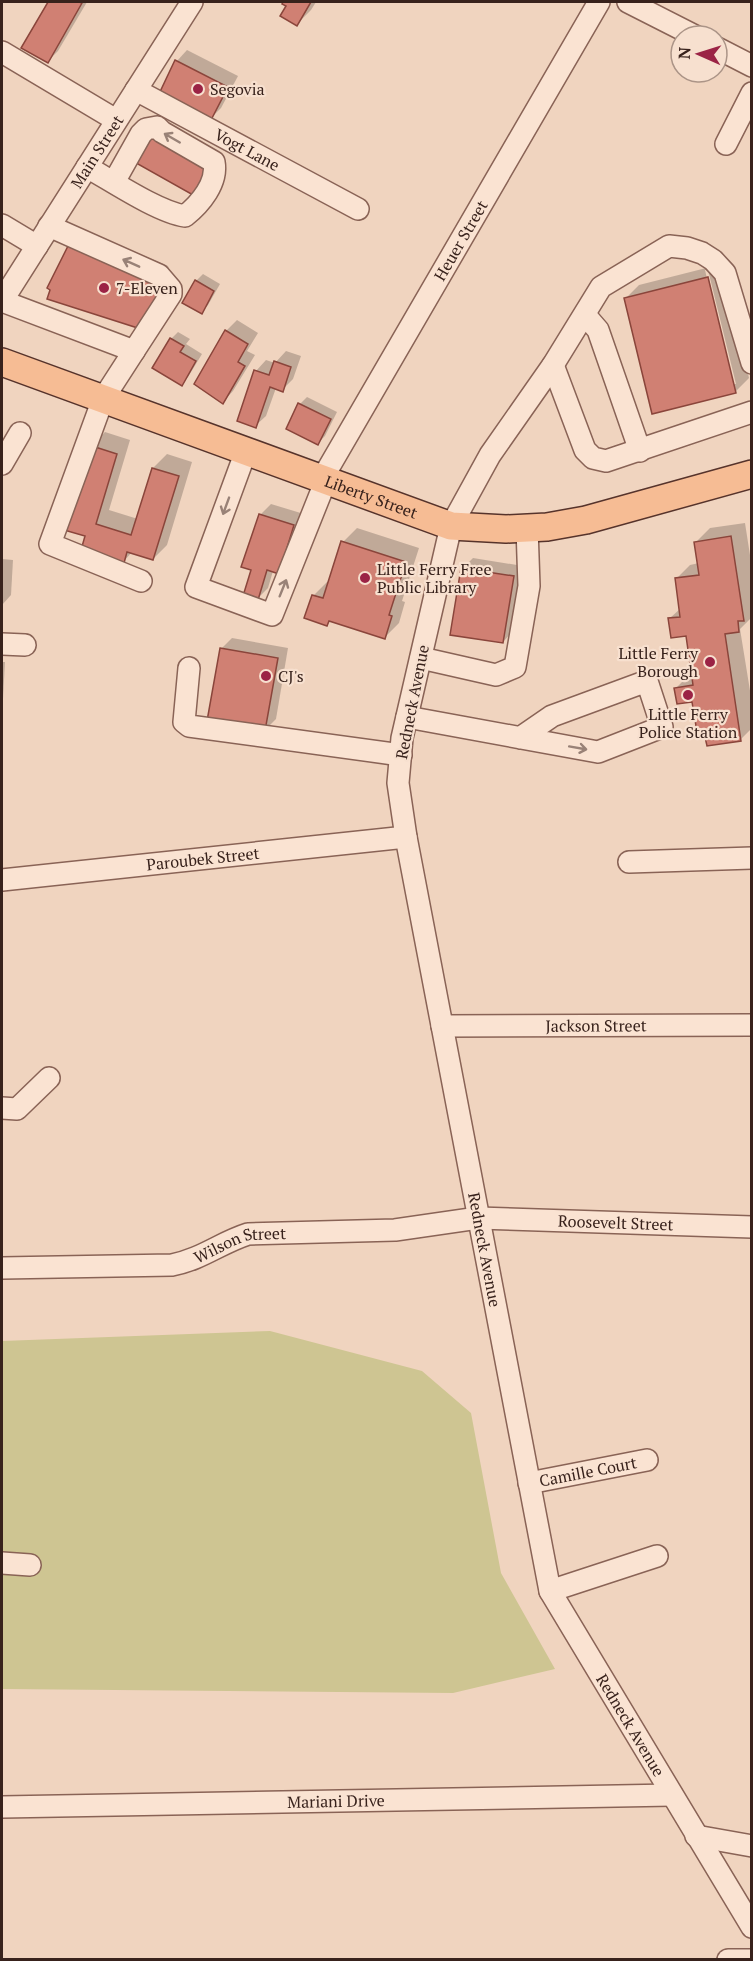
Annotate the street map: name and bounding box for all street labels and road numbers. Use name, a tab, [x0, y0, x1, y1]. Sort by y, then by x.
street label: Main Street	[65, 111, 128, 193]
street label: Vogt Lane	[211, 123, 284, 176]
street label: Heuer Street	[429, 196, 493, 285]
street label: Liberty Street	[322, 470, 421, 524]
street label: Redneck Avenue	[390, 643, 434, 761]
street label: Paroubek Street	[145, 842, 261, 876]
street label: Jackson Street	[545, 1014, 647, 1037]
street label: Redneck Avenue	[463, 1191, 507, 1309]
street label: Roosevelt Street	[558, 1210, 674, 1235]
street label: Wilson Street	[190, 1222, 286, 1268]
street label: Camille Court	[537, 1451, 639, 1492]
street label: Redneck Avenue	[591, 1670, 670, 1781]
street label: Mariani Drive	[287, 1789, 385, 1813]

